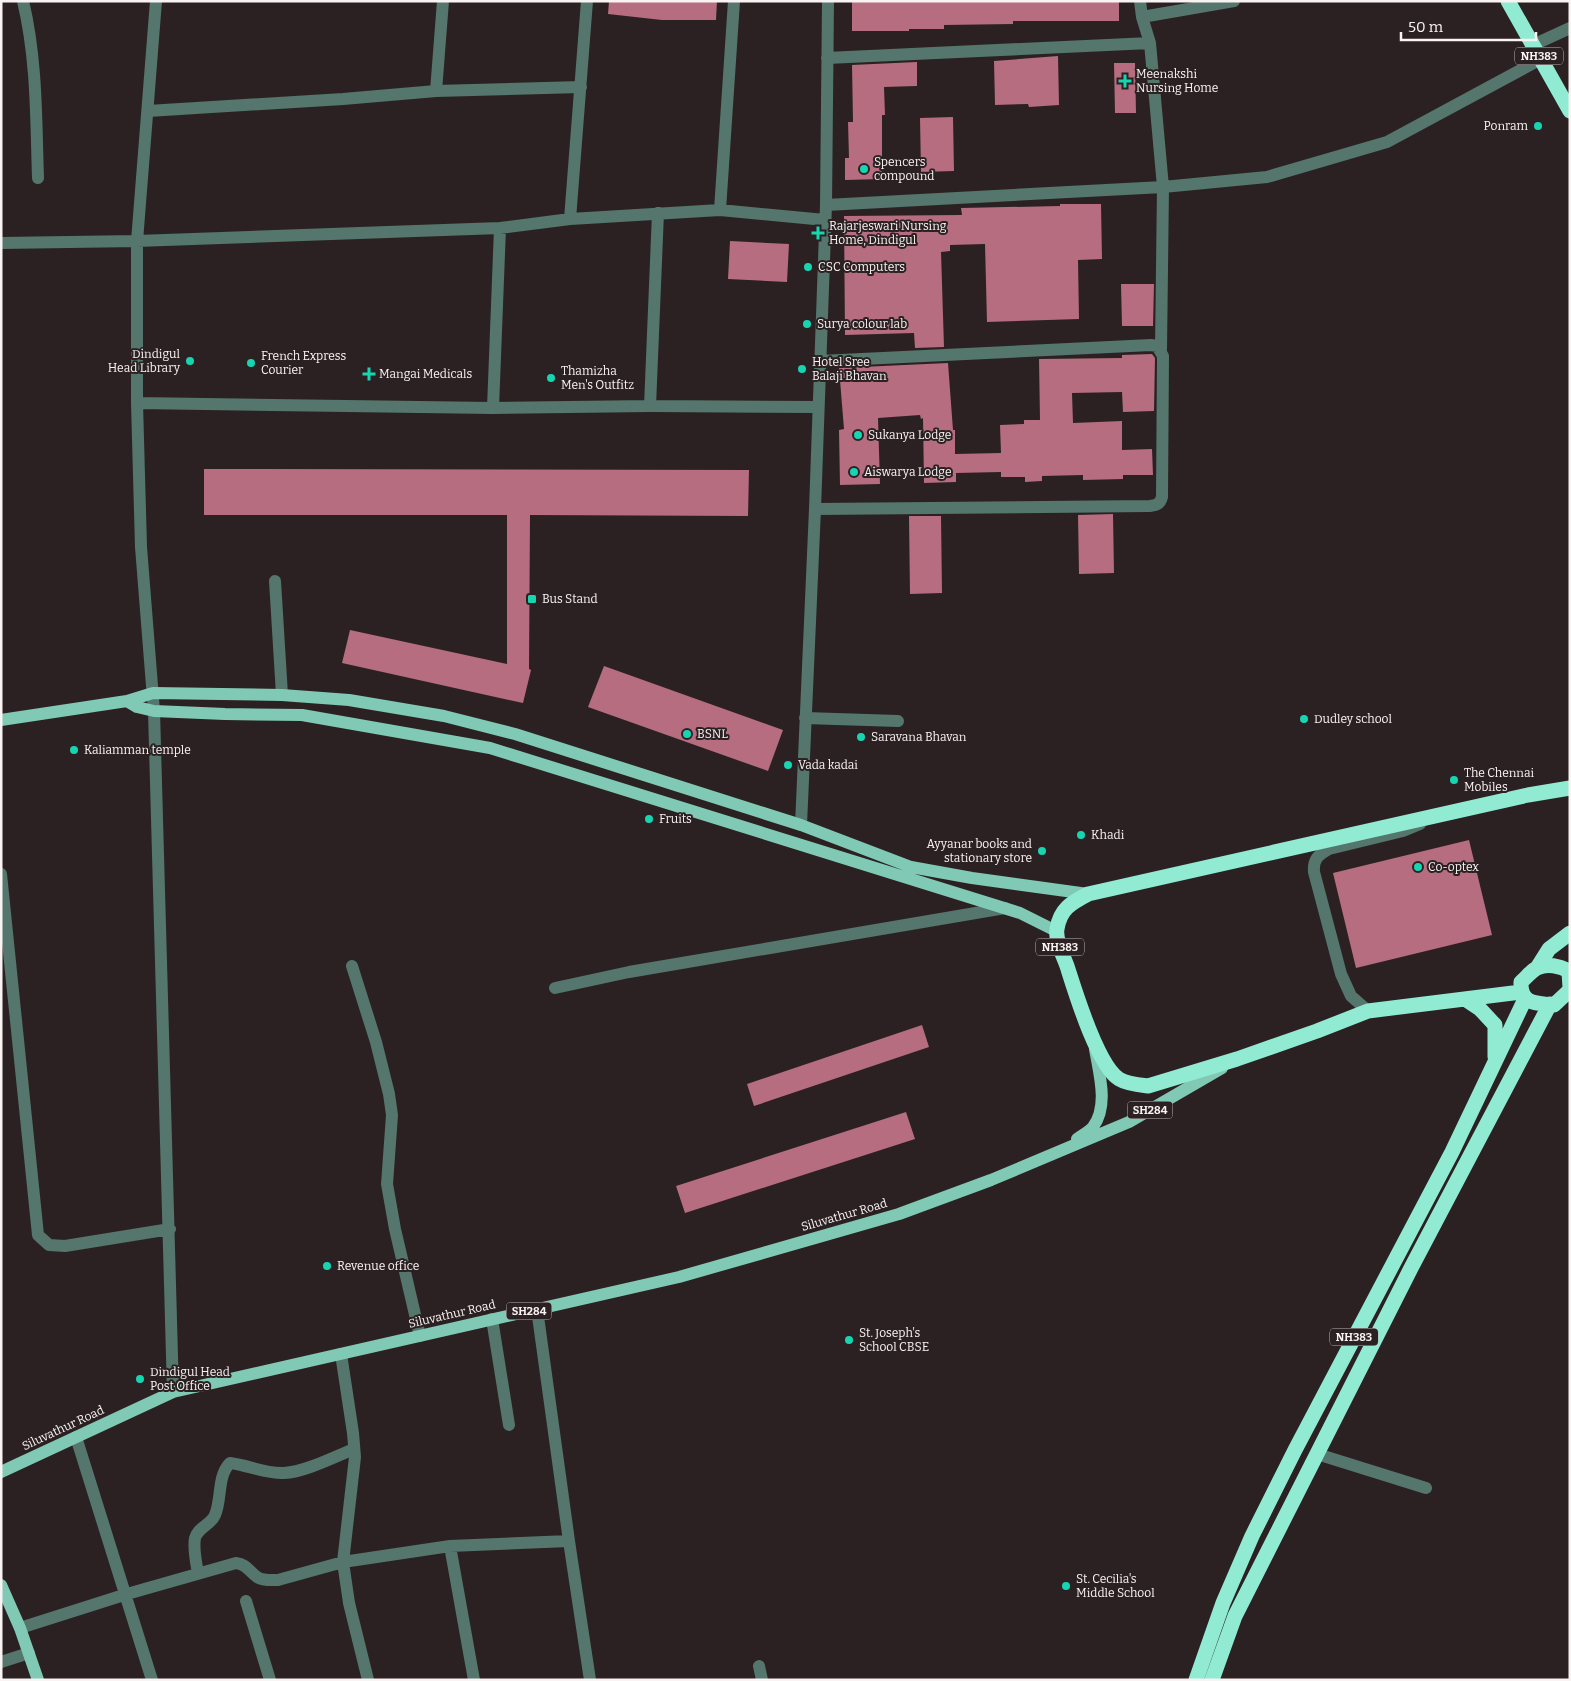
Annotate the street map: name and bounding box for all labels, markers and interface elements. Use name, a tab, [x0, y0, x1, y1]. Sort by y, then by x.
scale bar	[1401, 10, 1536, 42]
text: 50 m	[1408, 18, 1444, 36]
road number: NH383	[1515, 48, 1563, 64]
place label: Meenakshi Nursing Home	[1136, 67, 1218, 95]
marker: Meenakshi Nursing Home	[1118, 74, 1132, 88]
place label: Ponram	[1484, 119, 1529, 133]
marker: Ponram	[1532, 120, 1544, 132]
place label: Spencers compound	[874, 155, 935, 183]
marker: Spencers compound	[858, 163, 870, 175]
place label: Rajarjeswari Nursing Home, Dindigul	[829, 219, 947, 247]
marker: Rajarjeswari Nursing Home, Dindigul	[811, 226, 825, 240]
place label: CSC Computers	[818, 260, 905, 274]
marker: CSC Computers	[802, 261, 814, 273]
place label: Surya colour lab	[817, 317, 907, 331]
marker: Surya colour lab	[801, 318, 813, 330]
place label: Dindigul Head Library	[108, 347, 181, 375]
place label: French Express Courier	[261, 349, 347, 377]
marker: Dindigul Head Library	[184, 355, 196, 367]
place label: Hotel Sree Balaji Bhavan	[812, 355, 887, 383]
marker: French Express Courier	[245, 357, 257, 369]
marker: Hotel Sree Balaji Bhavan	[796, 363, 808, 375]
place label: Thamizha Men's Outfitz	[561, 364, 634, 392]
place label: Mangai Medicals	[379, 367, 472, 381]
marker: Mangai Medicals	[363, 368, 375, 380]
marker: Thamizha Men's Outfitz	[545, 372, 557, 384]
place label: Sukanya Lodge	[868, 428, 951, 442]
marker: Sukanya Lodge	[852, 429, 864, 441]
place label: Aiswarya Lodge	[864, 465, 951, 479]
marker: Aiswarya Lodge	[848, 466, 860, 478]
place label: Bus Stand	[542, 592, 598, 606]
marker: Bus Stand	[526, 593, 538, 605]
place label: Dudley school	[1314, 712, 1392, 726]
marker: Dudley school	[1298, 713, 1310, 725]
place label: BSNL	[697, 727, 728, 741]
marker: BSNL	[681, 728, 693, 740]
place label: Saravana Bhavan	[871, 730, 967, 744]
marker: Saravana Bhavan	[855, 731, 867, 743]
place label: Kaliamman temple	[84, 743, 191, 757]
marker: Kaliamman temple	[68, 744, 80, 756]
place label: Vada kadai	[798, 758, 858, 772]
marker: Vada kadai	[782, 759, 794, 771]
place label: The Chennai Mobiles	[1464, 766, 1534, 794]
marker: The Chennai Mobiles	[1448, 774, 1460, 786]
place label: Fruits	[659, 812, 692, 826]
marker: Fruits	[643, 813, 655, 825]
place label: Khadi	[1091, 828, 1125, 842]
marker: Khadi	[1075, 829, 1087, 841]
place label: Ayyanar books and stationary store	[926, 837, 1032, 865]
marker: Ayyanar books and stationary store	[1036, 845, 1048, 857]
place label: Co-optex	[1428, 860, 1479, 874]
marker: Co-optex	[1412, 861, 1424, 873]
road number: NH383	[1036, 939, 1084, 956]
road number: SH284	[1128, 1102, 1172, 1118]
street label: Siluvathur Road	[799, 1196, 889, 1234]
place label: Revenue office	[337, 1259, 419, 1273]
marker: Revenue office	[321, 1260, 333, 1272]
street label: Siluvathur Road	[407, 1297, 497, 1331]
road number: SH284	[506, 1302, 552, 1320]
place label: St. Joseph's School CBSE	[859, 1326, 929, 1354]
road number: NH383	[1330, 1328, 1378, 1345]
marker: St. Joseph's School CBSE	[843, 1334, 855, 1346]
place label: Dindigul Head Post Office	[150, 1365, 230, 1393]
marker: Dindigul Head Post Office	[134, 1373, 146, 1385]
street label: Siluvathur Road	[20, 1403, 106, 1453]
place label: St. Cecilia's Middle School	[1076, 1572, 1155, 1600]
marker: St. Cecilia's Middle School	[1060, 1580, 1072, 1592]

